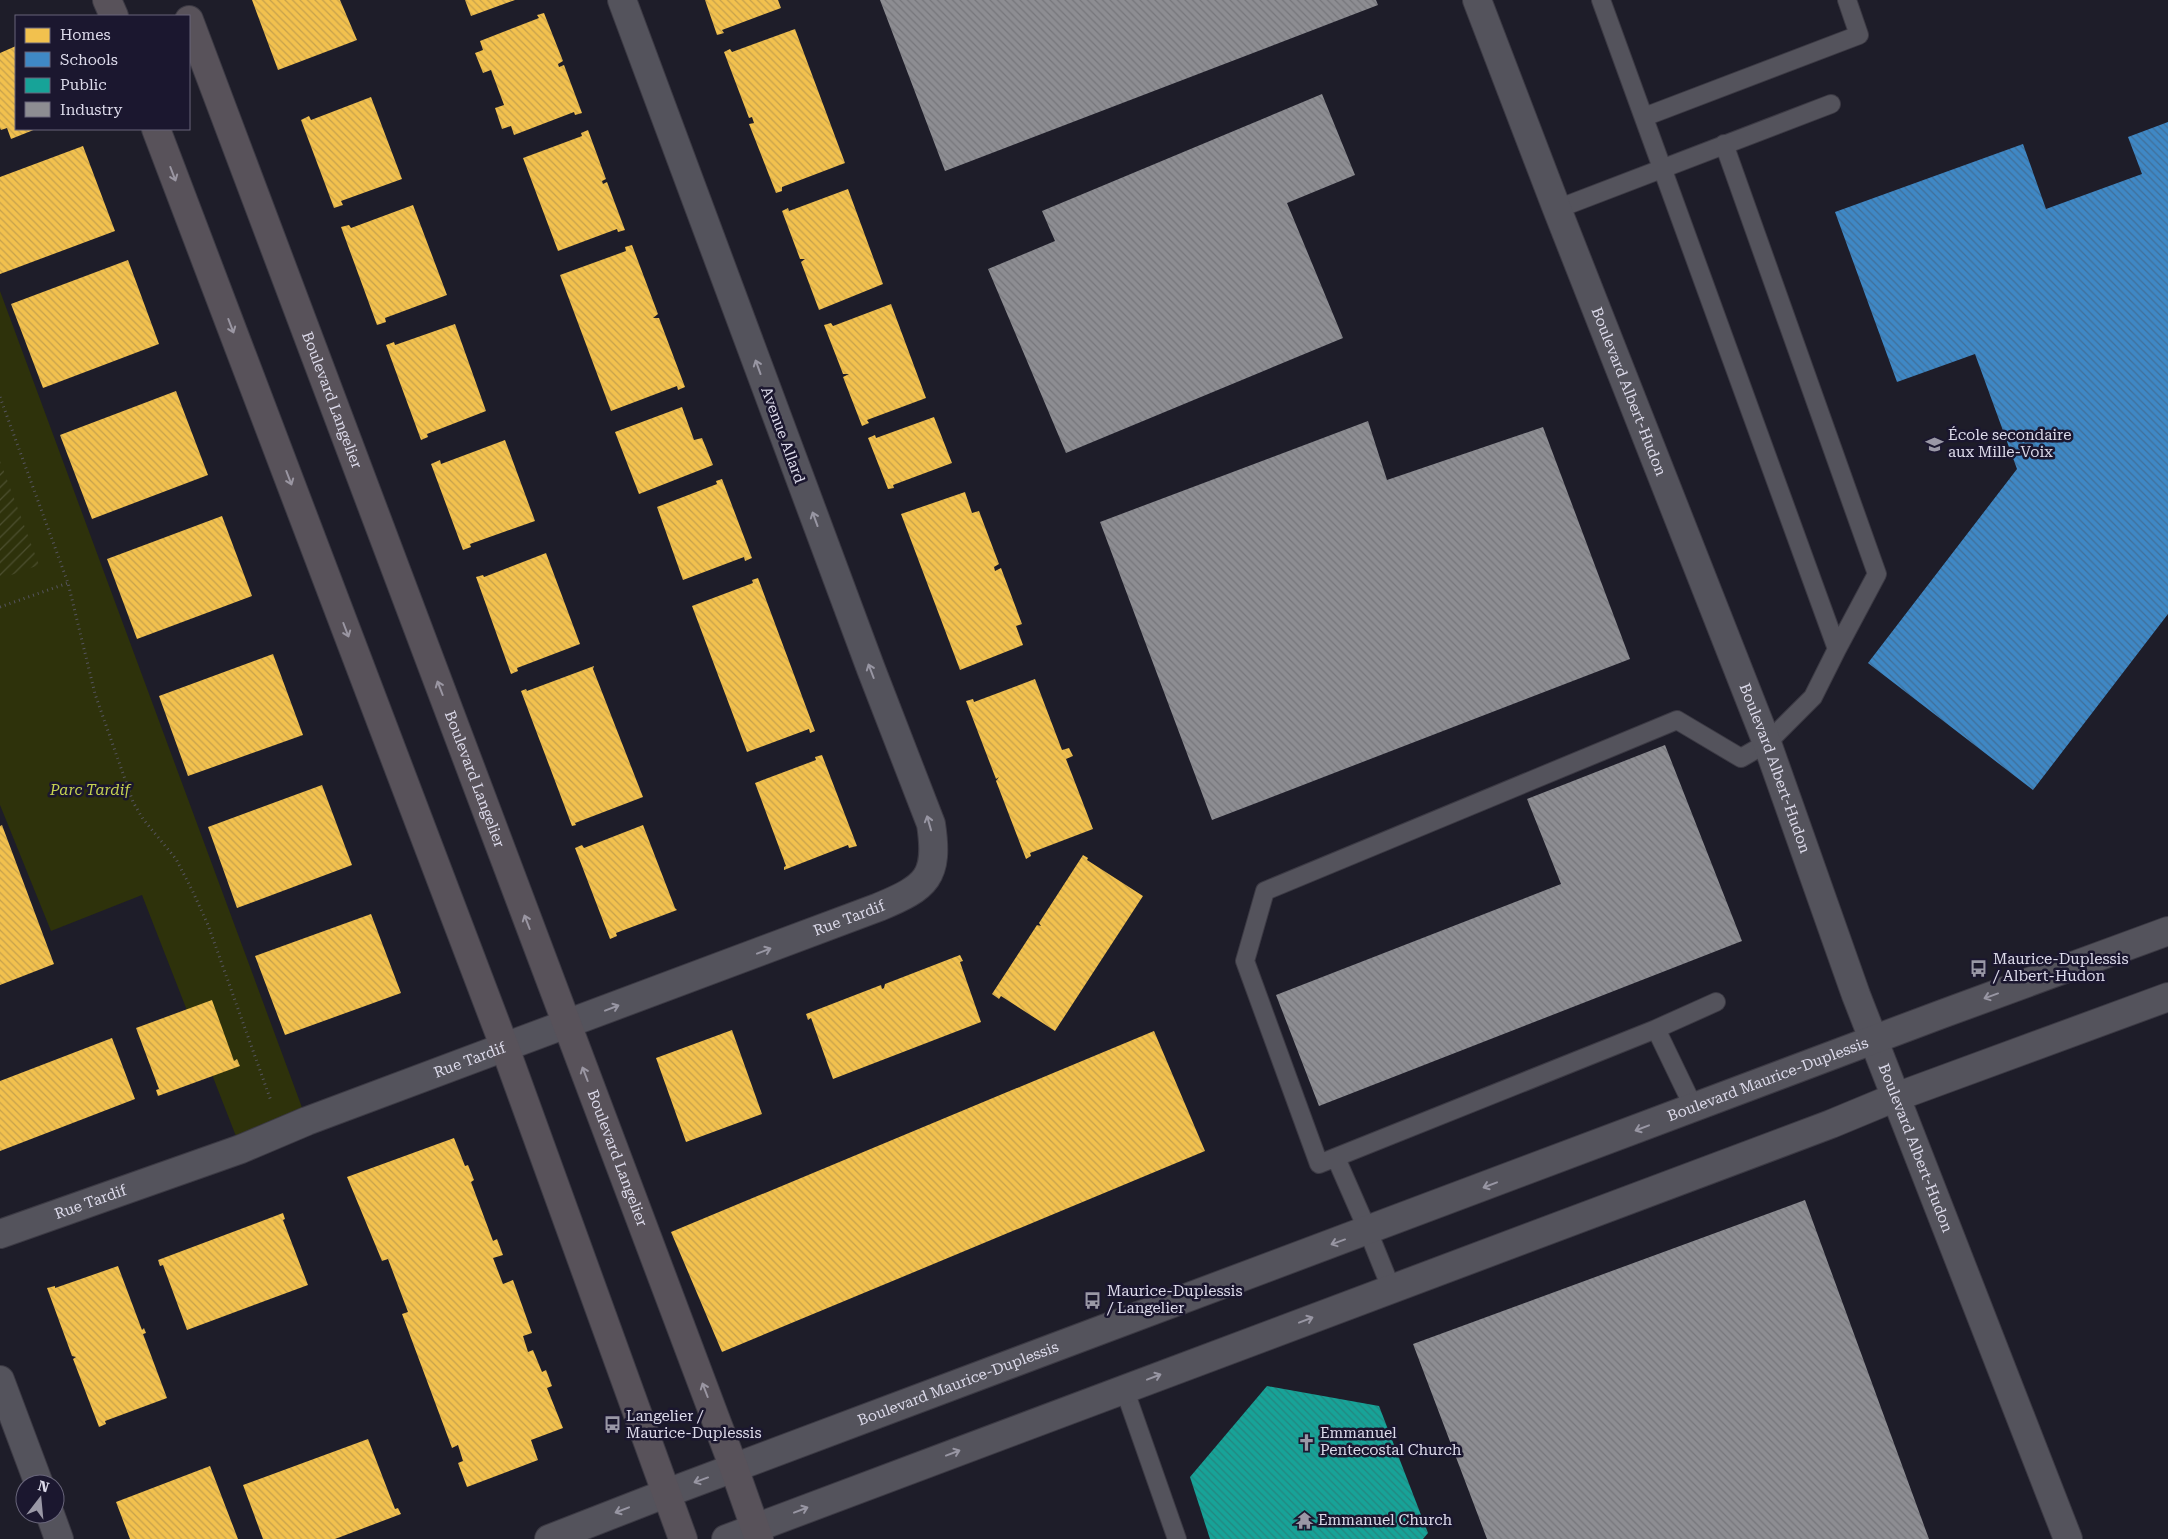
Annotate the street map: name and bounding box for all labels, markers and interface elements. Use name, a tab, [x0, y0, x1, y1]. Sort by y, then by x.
legend	[15, 15, 190, 130]
text: Homes	[60, 26, 111, 44]
text: Schools	[60, 51, 118, 69]
text: Public	[60, 76, 107, 94]
text: Industry	[60, 101, 122, 119]
one-way arrow	[170, 167, 179, 182]
street label: Boulevard Albert-Hudon	[1588, 305, 1670, 479]
one-way arrow	[227, 318, 236, 333]
street label: Boulevard Langelier	[298, 329, 366, 471]
one-way arrow	[753, 359, 762, 375]
street label: Avenue Allard	[757, 384, 809, 486]
place label: École secondaire aux Mille-Voix	[1948, 426, 2071, 461]
school or university icon: École secondaire aux Mille-Voix	[1924, 434, 1944, 454]
one-way arrow	[285, 470, 294, 485]
one-way arrow	[810, 512, 819, 527]
one-way arrow	[342, 622, 351, 637]
one-way arrow	[866, 664, 875, 679]
one-way arrow	[434, 681, 444, 696]
street label: Boulevard Albert-Hudon	[1735, 681, 1814, 856]
street label: Boulevard Langelier	[441, 708, 509, 850]
park label: Parc Tardif	[49, 781, 131, 799]
one-way arrow	[924, 815, 934, 831]
street label: Rue Tardif	[811, 896, 889, 940]
one-way arrow	[522, 915, 532, 930]
one-way arrow	[756, 945, 771, 955]
place label: Maurice-Duplessis / Albert-Hudon	[1992, 950, 2129, 985]
bus stop icon: Maurice-Duplessis / Albert-Hudon	[1969, 958, 1989, 978]
one-way arrow	[1984, 992, 1999, 1001]
one-way arrow	[604, 1003, 619, 1012]
street label: Boulevard Maurice-Duplessis	[1665, 1034, 1871, 1125]
street label: Rue Tardif	[431, 1038, 509, 1082]
street label: Boulevard Albert-Hudon	[1875, 1061, 1957, 1235]
one-way arrow	[580, 1067, 589, 1082]
street label: Boulevard Langelier	[583, 1087, 651, 1229]
one-way arrow	[1635, 1124, 1651, 1133]
street label: Rue Tardif	[52, 1181, 130, 1223]
one-way arrow	[1483, 1181, 1498, 1190]
one-way arrow	[1331, 1238, 1346, 1247]
place label: Maurice-Duplessis / Langelier	[1106, 1282, 1243, 1317]
bus stop icon: Maurice-Duplessis / Langelier	[1083, 1290, 1103, 1310]
one-way arrow	[1298, 1314, 1313, 1323]
street label: Boulevard Maurice-Duplessis	[855, 1338, 1061, 1430]
one-way arrow	[1145, 1372, 1161, 1381]
one-way arrow	[699, 1382, 708, 1397]
place label: Langelier / Maurice-Duplessis	[626, 1407, 762, 1442]
bus stop icon: Langelier / Maurice-Duplessis	[602, 1415, 622, 1435]
place label: Emmanuel Pentecostal Church	[1320, 1424, 1462, 1459]
church icon: Emmanuel Pentecostal Church	[1296, 1432, 1316, 1452]
one-way arrow	[944, 1448, 960, 1457]
north arrow	[15, 1474, 65, 1524]
one-way arrow	[694, 1476, 709, 1485]
text: N	[36, 1477, 51, 1496]
one-way arrow	[793, 1505, 808, 1514]
one-way arrow	[615, 1506, 630, 1516]
temple icon: Emmanuel Church	[1294, 1510, 1314, 1530]
place label: Emmanuel Church	[1318, 1511, 1453, 1529]

